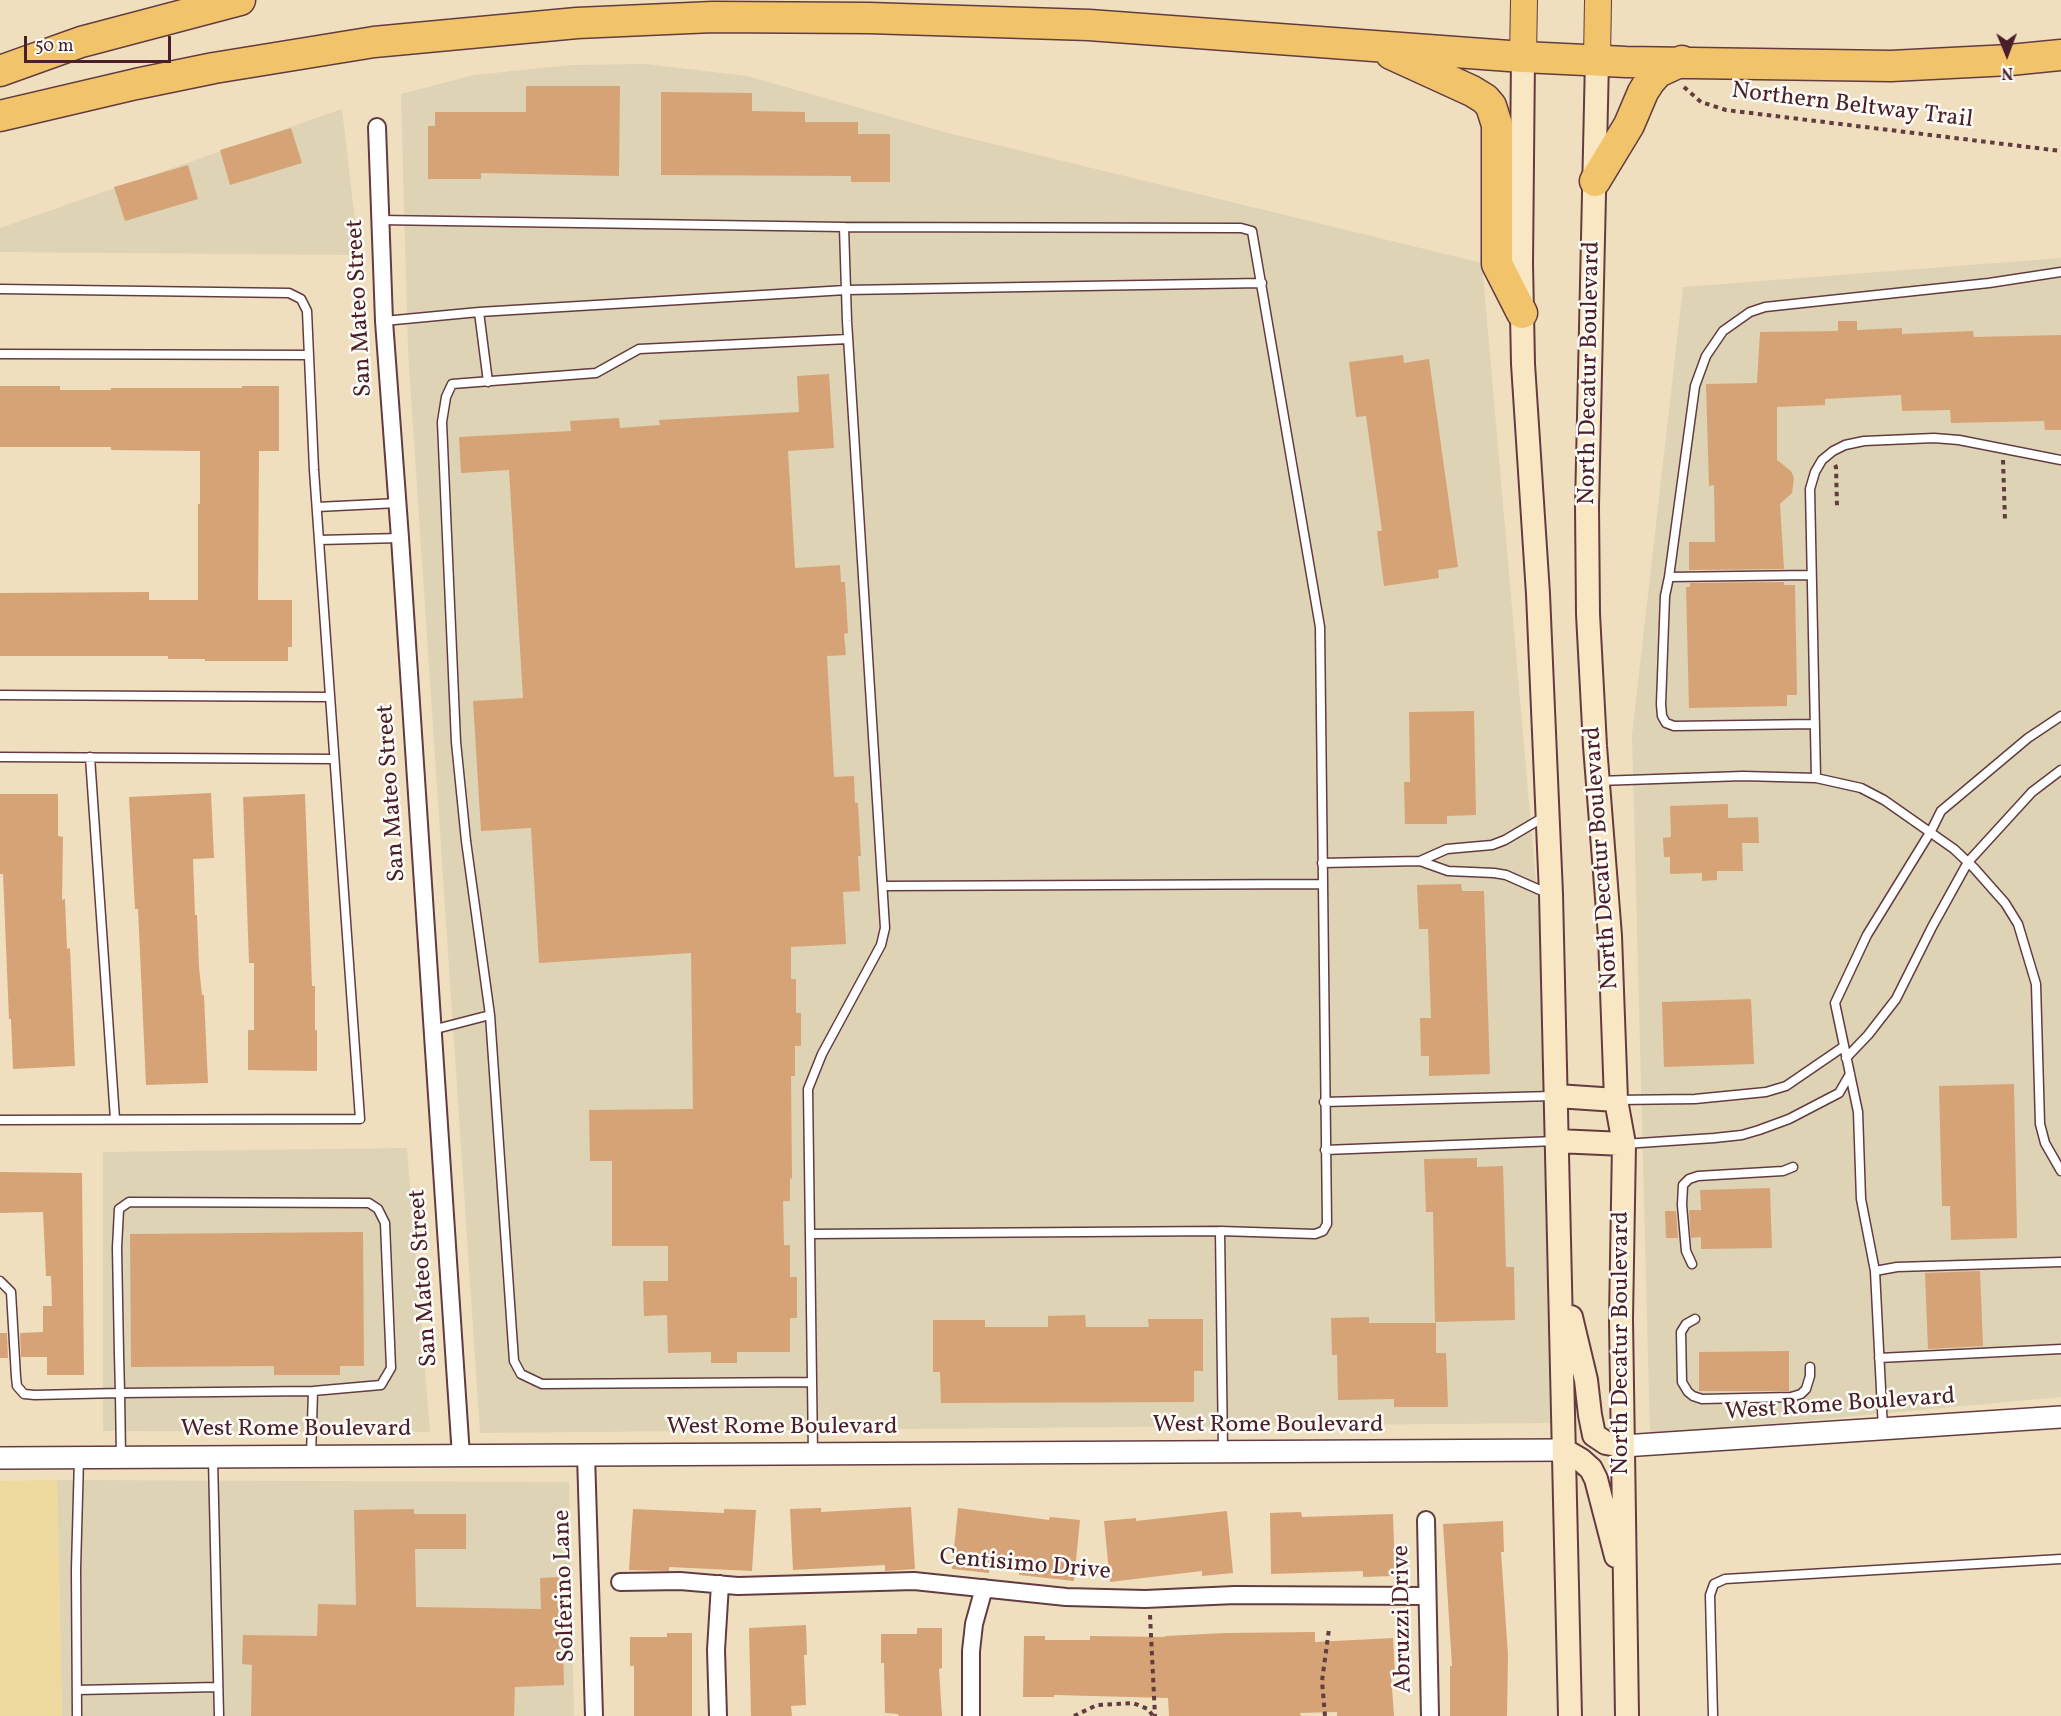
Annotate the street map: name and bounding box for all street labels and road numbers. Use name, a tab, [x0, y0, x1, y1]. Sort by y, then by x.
street label: Northern Beltway Trail	[1730, 78, 1974, 136]
street label: San Mateo Street	[342, 218, 380, 398]
street label: North Decatur Boulevard	[1574, 241, 1608, 505]
street label: San Mateo Street	[372, 703, 414, 883]
street label: North Decatur Boulevard	[1579, 725, 1627, 991]
street label: San Mateo Street	[404, 1188, 446, 1368]
street label: North Decatur Boulevard	[1609, 1211, 1637, 1475]
street label: West Rome Boulevard	[1724, 1384, 1956, 1428]
street label: West Rome Boulevard	[1153, 1413, 1383, 1441]
street label: West Rome Boulevard	[667, 1415, 897, 1443]
street label: West Rome Boulevard	[181, 1417, 411, 1445]
street label: Solferino Lane	[549, 1509, 583, 1663]
street label: Centisimo Drive	[938, 1544, 1112, 1588]
street label: Abruzzi Drive	[1388, 1545, 1420, 1693]

